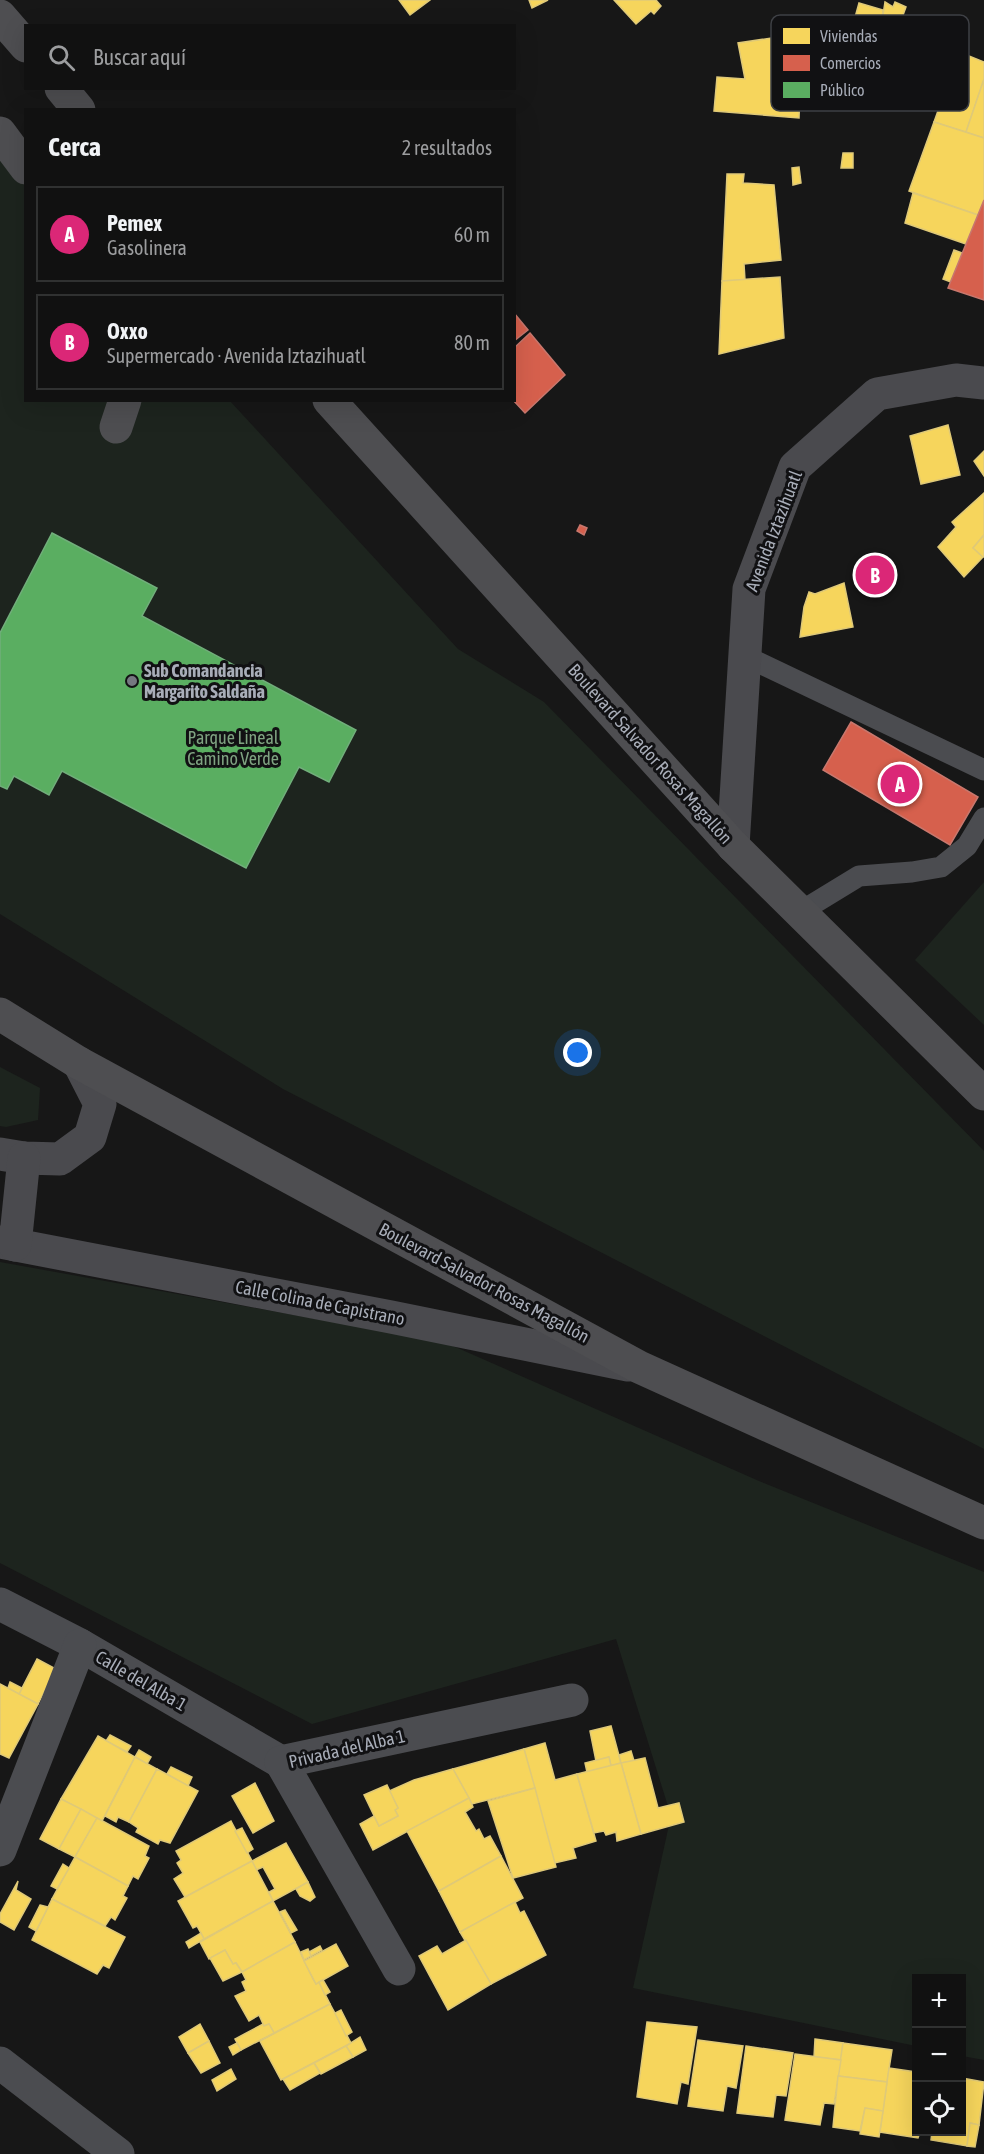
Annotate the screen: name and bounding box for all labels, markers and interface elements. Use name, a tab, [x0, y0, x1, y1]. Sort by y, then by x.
legend	[771, 15, 969, 111]
search box	[24, 24, 516, 90]
text: Viviendas	[820, 27, 878, 45]
icon: search	[45, 41, 78, 74]
text: Buscar aquí	[93, 44, 186, 70]
text: Comercios	[820, 54, 881, 72]
text: Público	[820, 81, 865, 99]
text: Cerca	[48, 132, 101, 162]
text: 2 resultados	[402, 136, 492, 159]
text: Pemex	[107, 210, 162, 236]
text: A	[65, 223, 74, 246]
text: 60 m	[454, 223, 490, 246]
text: Gasolinera	[107, 236, 187, 259]
text: Oxxo	[107, 318, 148, 344]
text: B	[65, 331, 74, 354]
text: 80 m	[454, 331, 490, 354]
text: Supermercado · Avenida Iztazihuatl	[107, 344, 366, 367]
street label: Avenida Iztazihuatl	[741, 467, 806, 594]
pin: B	[856, 552, 894, 598]
street label: Boulevard Salvador Rosas Magallón	[564, 659, 737, 848]
place label: Sub Comandancia Margarito Saldaña	[144, 660, 265, 702]
marker: Sub Comandancia Margarito Saldaña	[125, 674, 139, 688]
park label: Parque Lineal Camino Verde	[187, 727, 279, 769]
pin: A	[880, 762, 920, 806]
your location	[563, 1038, 592, 1067]
street label: Boulevard Salvador Rosas Magallón	[376, 1218, 593, 1347]
street label: Calle Colina de Capistrano	[234, 1276, 406, 1329]
street label: Calle del Alba 1	[92, 1646, 191, 1715]
street label: Privada del Alba 1	[287, 1725, 407, 1772]
map controls	[912, 1974, 966, 2136]
button: +	[912, 1974, 966, 2028]
button: −	[912, 2028, 966, 2082]
button: locate	[912, 2082, 966, 2136]

